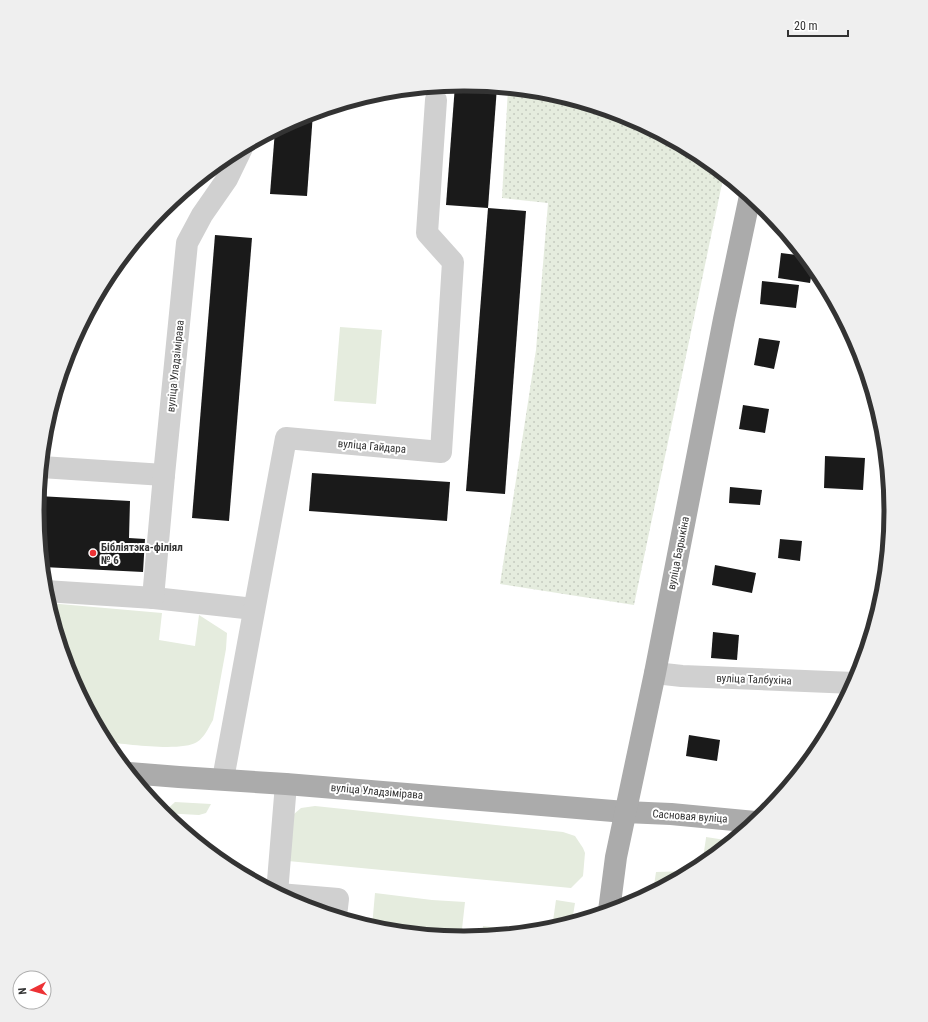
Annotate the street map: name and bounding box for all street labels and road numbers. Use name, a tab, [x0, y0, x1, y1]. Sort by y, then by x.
street label: вуліца Уладзімірава	[164, 319, 187, 413]
street label: вуліца Гайдара	[337, 437, 407, 456]
street label: вуліца Барыкіна	[665, 515, 692, 591]
street label: вуліца Талбухіна	[716, 672, 792, 687]
street label: вуліца Уладзімірава	[330, 781, 424, 802]
street label: Сасновая вуліца	[652, 807, 728, 826]

